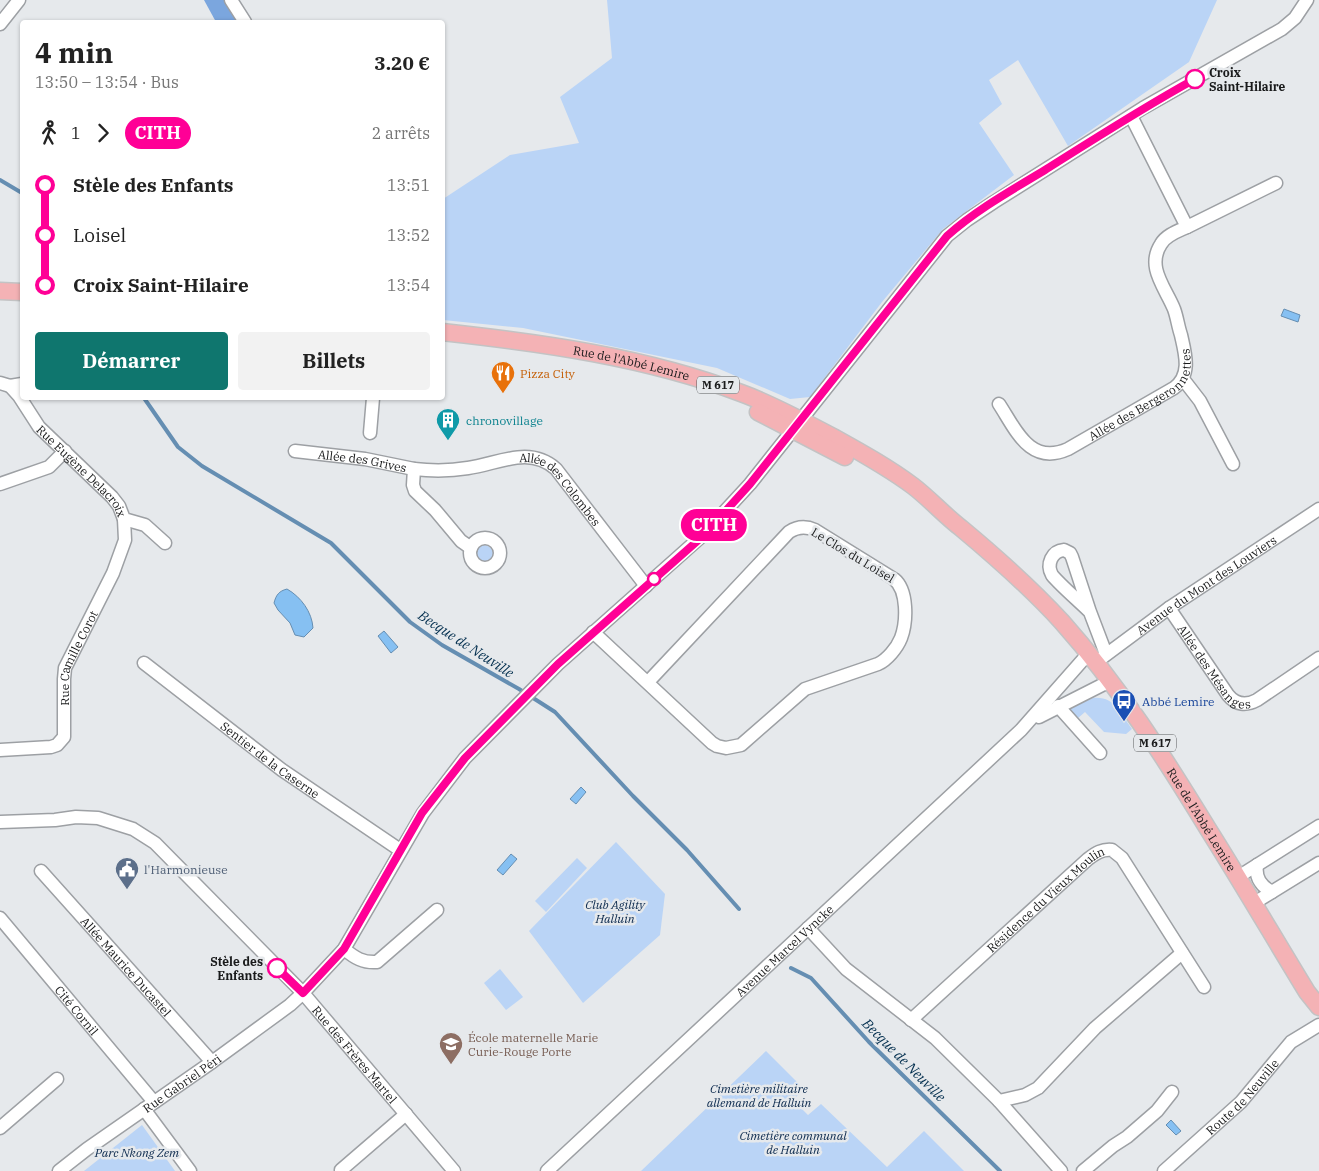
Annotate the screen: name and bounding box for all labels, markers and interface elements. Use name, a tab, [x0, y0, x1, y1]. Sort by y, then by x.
text: 4 min	[35, 34, 113, 71]
text: 3.20 €	[374, 51, 430, 75]
place label: Croix Saint-Hilaire	[1209, 65, 1286, 94]
marker: Croix Saint-Hilaire	[1185, 69, 1205, 89]
text: 13:50 – 13:54 · Bus	[35, 72, 179, 92]
icon: walk	[35, 119, 63, 147]
icon: forward	[89, 119, 117, 147]
text: CITH	[135, 121, 181, 144]
text: 1	[71, 123, 81, 143]
text: 2 arrêts	[372, 123, 430, 143]
text: Stèle des Enfants	[73, 173, 233, 197]
text: 13:51	[387, 175, 430, 195]
text: Loisel	[73, 223, 126, 247]
text: 13:52	[387, 225, 430, 245]
text: Croix Saint-Hilaire	[73, 273, 249, 297]
text: 13:54	[387, 275, 430, 295]
button: Démarrer	[35, 332, 228, 390]
button: Billets	[238, 332, 430, 390]
street label: Rue de l'Abbé Lemire	[572, 342, 691, 383]
street label: Allée des Bergeronnettes	[1086, 347, 1193, 443]
restaurant icon: Pizza City	[490, 360, 516, 394]
place label: Pizza City	[520, 366, 576, 381]
road number: M 617	[697, 376, 739, 394]
building icon: chronovillage	[435, 407, 461, 441]
place label: chronovillage	[466, 413, 543, 428]
street label: Rue Eugène Delacroix	[34, 421, 130, 519]
street label: Allée des Grives	[317, 446, 408, 475]
street label: Allée des Colombes	[519, 449, 604, 529]
line badge: CITH	[679, 509, 749, 541]
text: CITH	[691, 513, 737, 536]
street label: Le Clos du Loisel	[809, 524, 898, 586]
street label: Avenue du Mont des Louviers	[1133, 532, 1279, 637]
unlabelled marker	[647, 572, 661, 586]
water label: Becque de Neuville	[414, 606, 518, 682]
street label: Rue Camille Corot	[56, 608, 100, 706]
street label: Allée des Mésanges	[1175, 622, 1252, 711]
bus stop icon: Abbé Lemire	[1111, 688, 1137, 722]
place label: Abbé Lemire	[1142, 694, 1214, 709]
street label: Sentier de la Caserne	[218, 718, 323, 801]
road number: M 617	[1134, 734, 1176, 751]
street label: Rue de l'Abbé Lemire	[1164, 765, 1240, 874]
street label: Résidence du Vieux Moulin	[983, 843, 1107, 955]
public building icon: l'Harmonieuse	[114, 856, 140, 890]
place label: l'Harmonieuse	[144, 862, 228, 877]
park label: Club Agility Halluin	[585, 897, 646, 926]
street label: Avenue Marcel Vyncke	[732, 901, 836, 999]
street label: Allée Maurice Ducastel	[78, 913, 175, 1020]
place label: Stèle des Enfants	[210, 954, 263, 983]
marker: Stèle des Enfants	[267, 958, 287, 978]
street label: Cité Cornil	[52, 982, 102, 1038]
street label: Rue des Frères Martel	[309, 1002, 401, 1106]
water label: Becque de Neuville	[858, 1014, 950, 1106]
place label: École maternelle Marie Curie-Rouge Porte	[468, 1030, 598, 1059]
school or university icon: École maternelle Marie Curie-Rouge Porte	[438, 1031, 464, 1065]
street label: Rue Gabriel Péri	[140, 1050, 224, 1115]
street label: Route de Neuville	[1203, 1056, 1281, 1138]
park label: Cimetière militaire allemand de Halluin	[707, 1081, 812, 1110]
park label: Cimetière communal de Halluin	[739, 1128, 847, 1157]
park label: Parc Nkong Zem	[94, 1145, 179, 1160]

